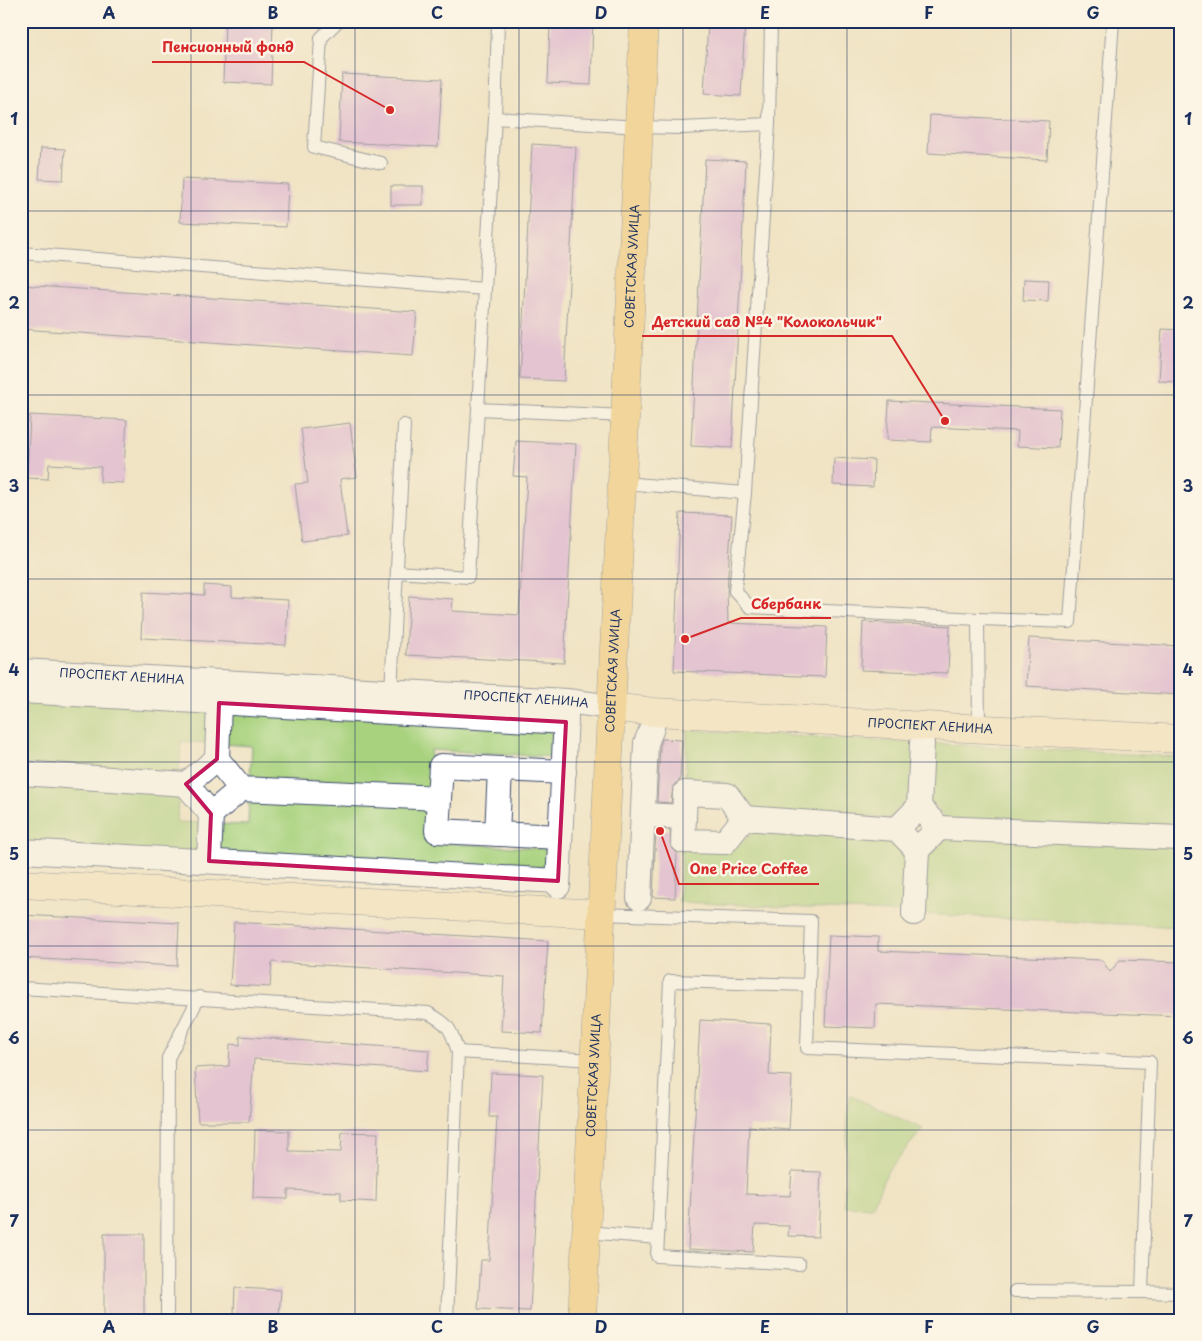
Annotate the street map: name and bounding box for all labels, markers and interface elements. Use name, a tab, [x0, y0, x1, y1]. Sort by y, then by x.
text: A	[103, 0, 116, 24]
text: B	[268, 0, 279, 24]
text: C	[431, 0, 443, 24]
text: D	[595, 0, 607, 24]
text: E	[760, 0, 770, 24]
text: F	[924, 0, 934, 24]
text: G	[1086, 0, 1100, 24]
callout: Пенсионный фонд	[152, 33, 304, 62]
text: Пенсионный фонд	[162, 36, 294, 57]
text: 1	[10, 106, 18, 130]
text: 1	[1184, 106, 1192, 130]
street label: СОВЕТСКАЯ УЛИЦА	[619, 204, 643, 328]
text: 2	[8, 290, 20, 314]
text: 2	[1182, 290, 1194, 314]
callout: Детский сад №4 "Колокольчик"	[642, 307, 892, 336]
text: Детский сад №4 "Колокольчик"	[651, 311, 882, 332]
text: 3	[9, 473, 19, 497]
text: 3	[1183, 473, 1193, 497]
callout: Сбербанк	[741, 589, 831, 618]
text: Сбербанк	[751, 593, 821, 614]
street label: СОВЕТСКАЯ УЛИЦА	[600, 608, 624, 733]
text: 4	[9, 657, 20, 681]
text: 4	[1183, 657, 1194, 681]
street label: ПРОСПЕКТ ЛЕНИНА	[59, 663, 185, 688]
street label: ПРОСПЕКТ ЛЕНИНА	[463, 685, 590, 712]
street label: ПРОСПЕКТ ЛЕНИНА	[867, 713, 993, 737]
text: 5	[9, 841, 19, 865]
text: 5	[1183, 841, 1193, 865]
callout: One Price Coffee	[679, 855, 819, 884]
text: One Price Coffee	[690, 858, 808, 879]
street label: СОВЕТСКАЯ УЛИЦА	[581, 1013, 605, 1137]
text: 6	[8, 1025, 20, 1049]
text: 6	[1182, 1025, 1194, 1049]
text: 7	[9, 1208, 19, 1232]
text: 7	[1183, 1208, 1193, 1232]
text: A	[103, 1314, 116, 1338]
text: B	[268, 1314, 279, 1338]
text: C	[431, 1314, 443, 1338]
text: D	[595, 1314, 607, 1338]
text: E	[760, 1314, 770, 1338]
text: F	[924, 1314, 934, 1338]
text: G	[1086, 1314, 1100, 1338]

